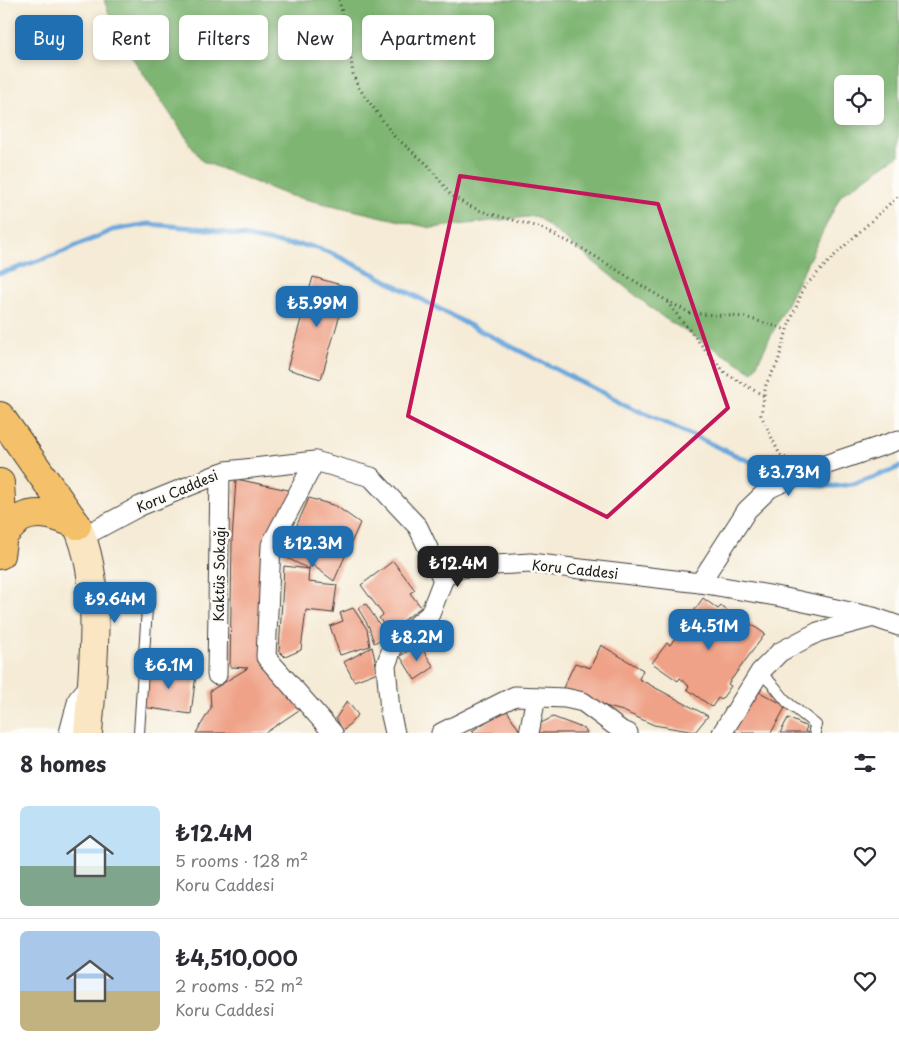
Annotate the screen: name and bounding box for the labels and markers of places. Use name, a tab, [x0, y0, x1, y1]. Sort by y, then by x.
pin: ₺5.99M	[276, 286, 358, 328]
pin: ₺3.73M	[748, 454, 830, 497]
pin: ₺12.3M	[272, 526, 354, 568]
pin: ₺12.4M	[417, 546, 499, 588]
pin: ₺9.64M	[74, 582, 156, 624]
pin: ₺4.51M	[668, 608, 750, 651]
pin: ₺8.2M	[382, 620, 452, 662]
pin: ₺6.1M	[134, 648, 204, 690]

